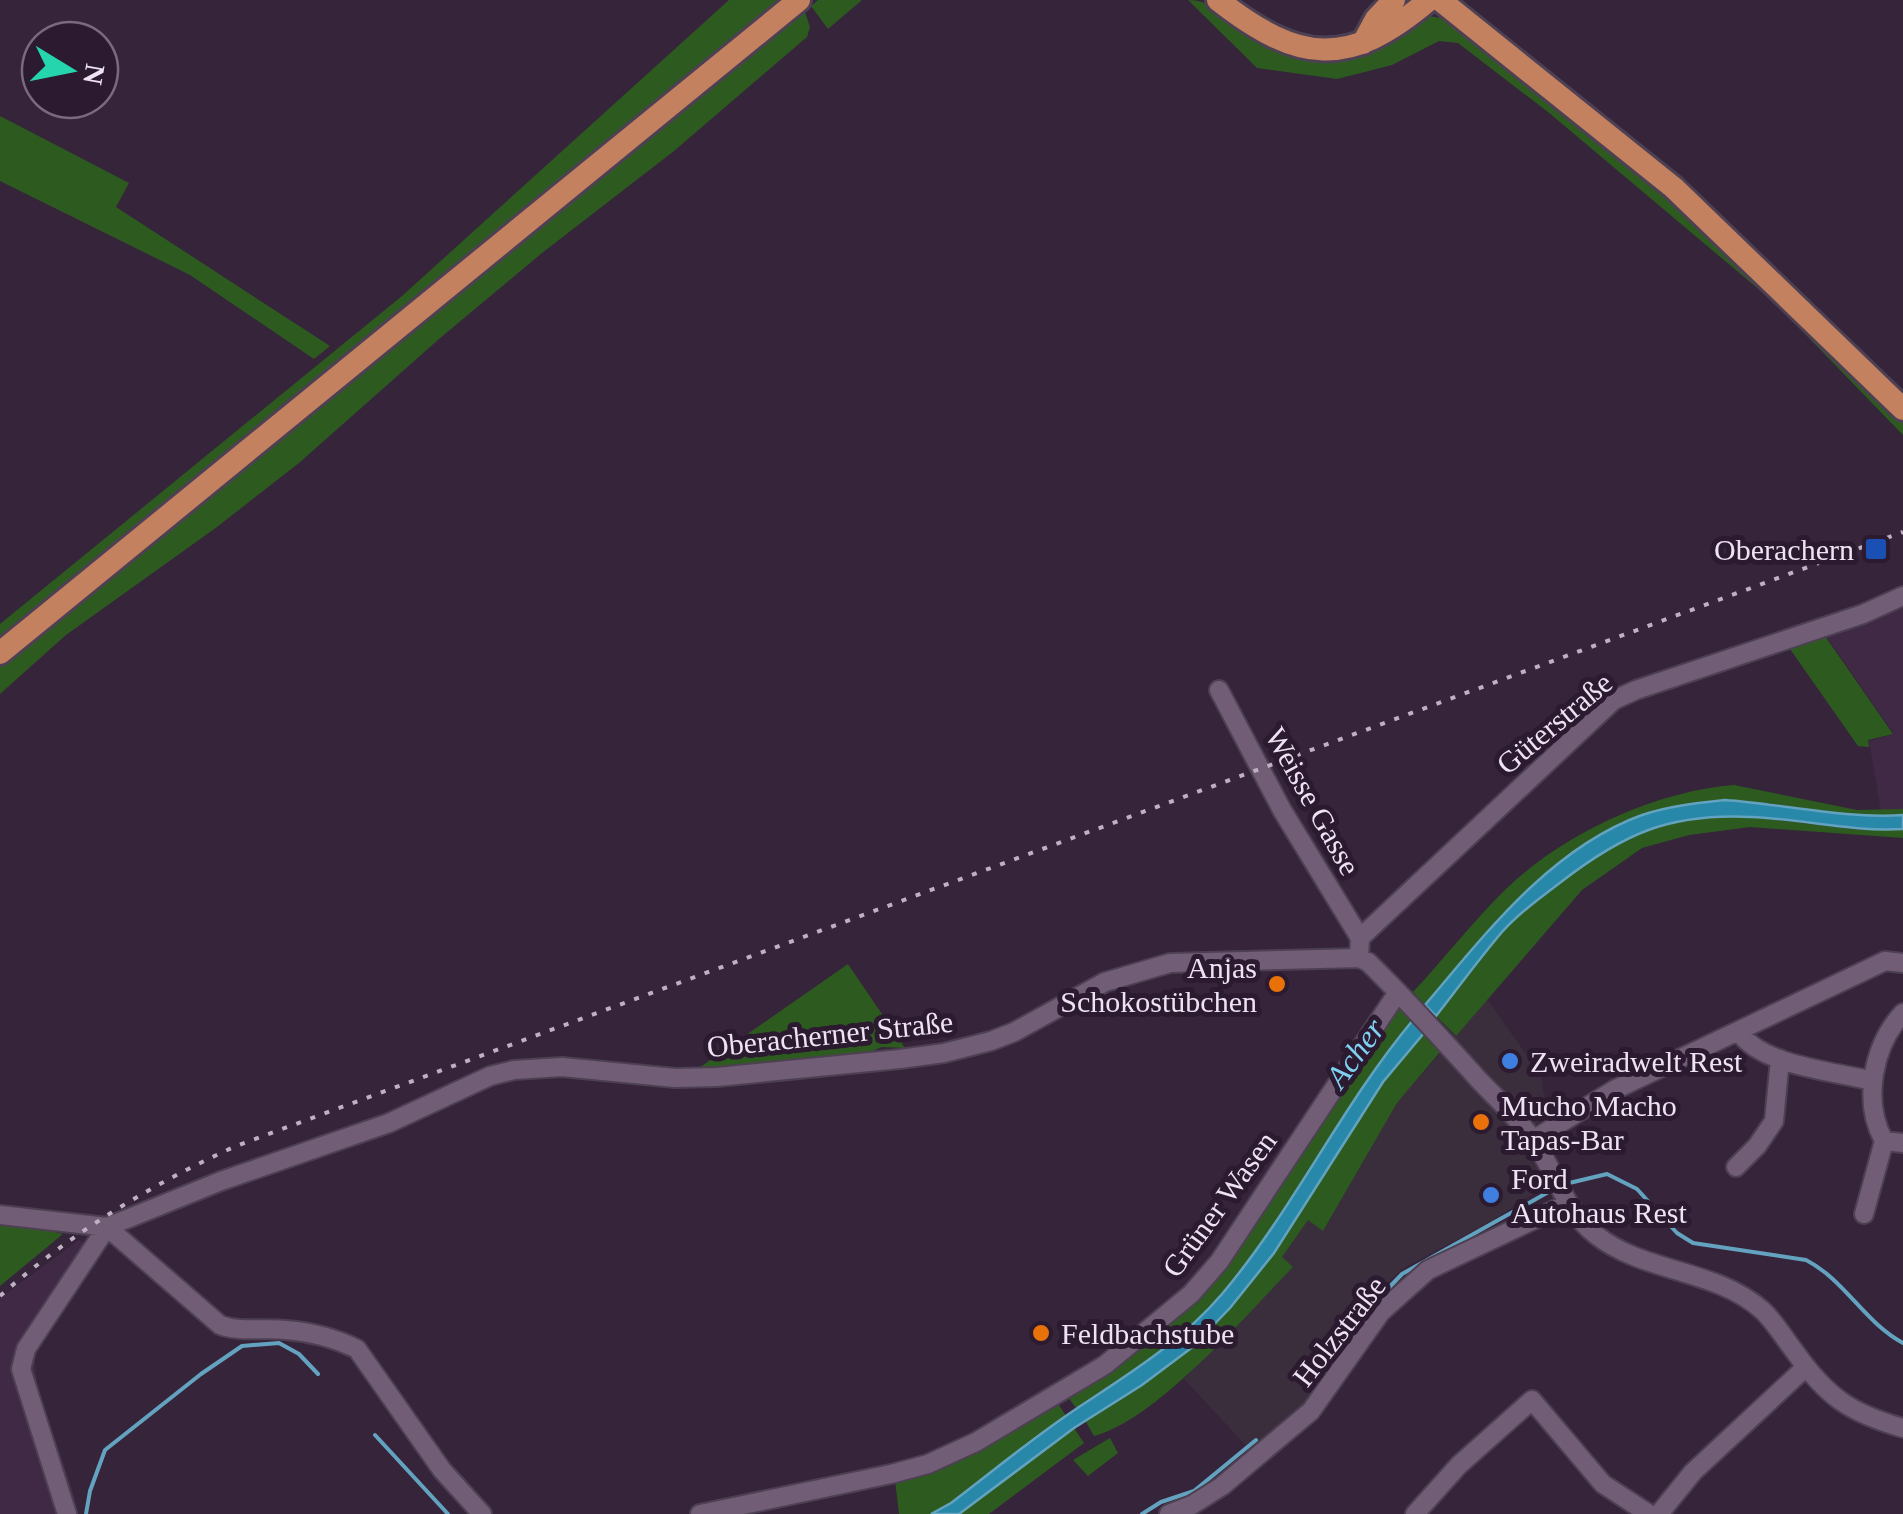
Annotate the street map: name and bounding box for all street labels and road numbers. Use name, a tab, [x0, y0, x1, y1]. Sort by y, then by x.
street label: Güterstraße	[1490, 665, 1618, 781]
street label: Weisse Gasse	[1259, 722, 1367, 880]
street label: Oberacherner Straße	[705, 1005, 955, 1063]
street label: Grüner Wasen	[1155, 1125, 1283, 1283]
street label: Holzstraße	[1286, 1270, 1392, 1392]

